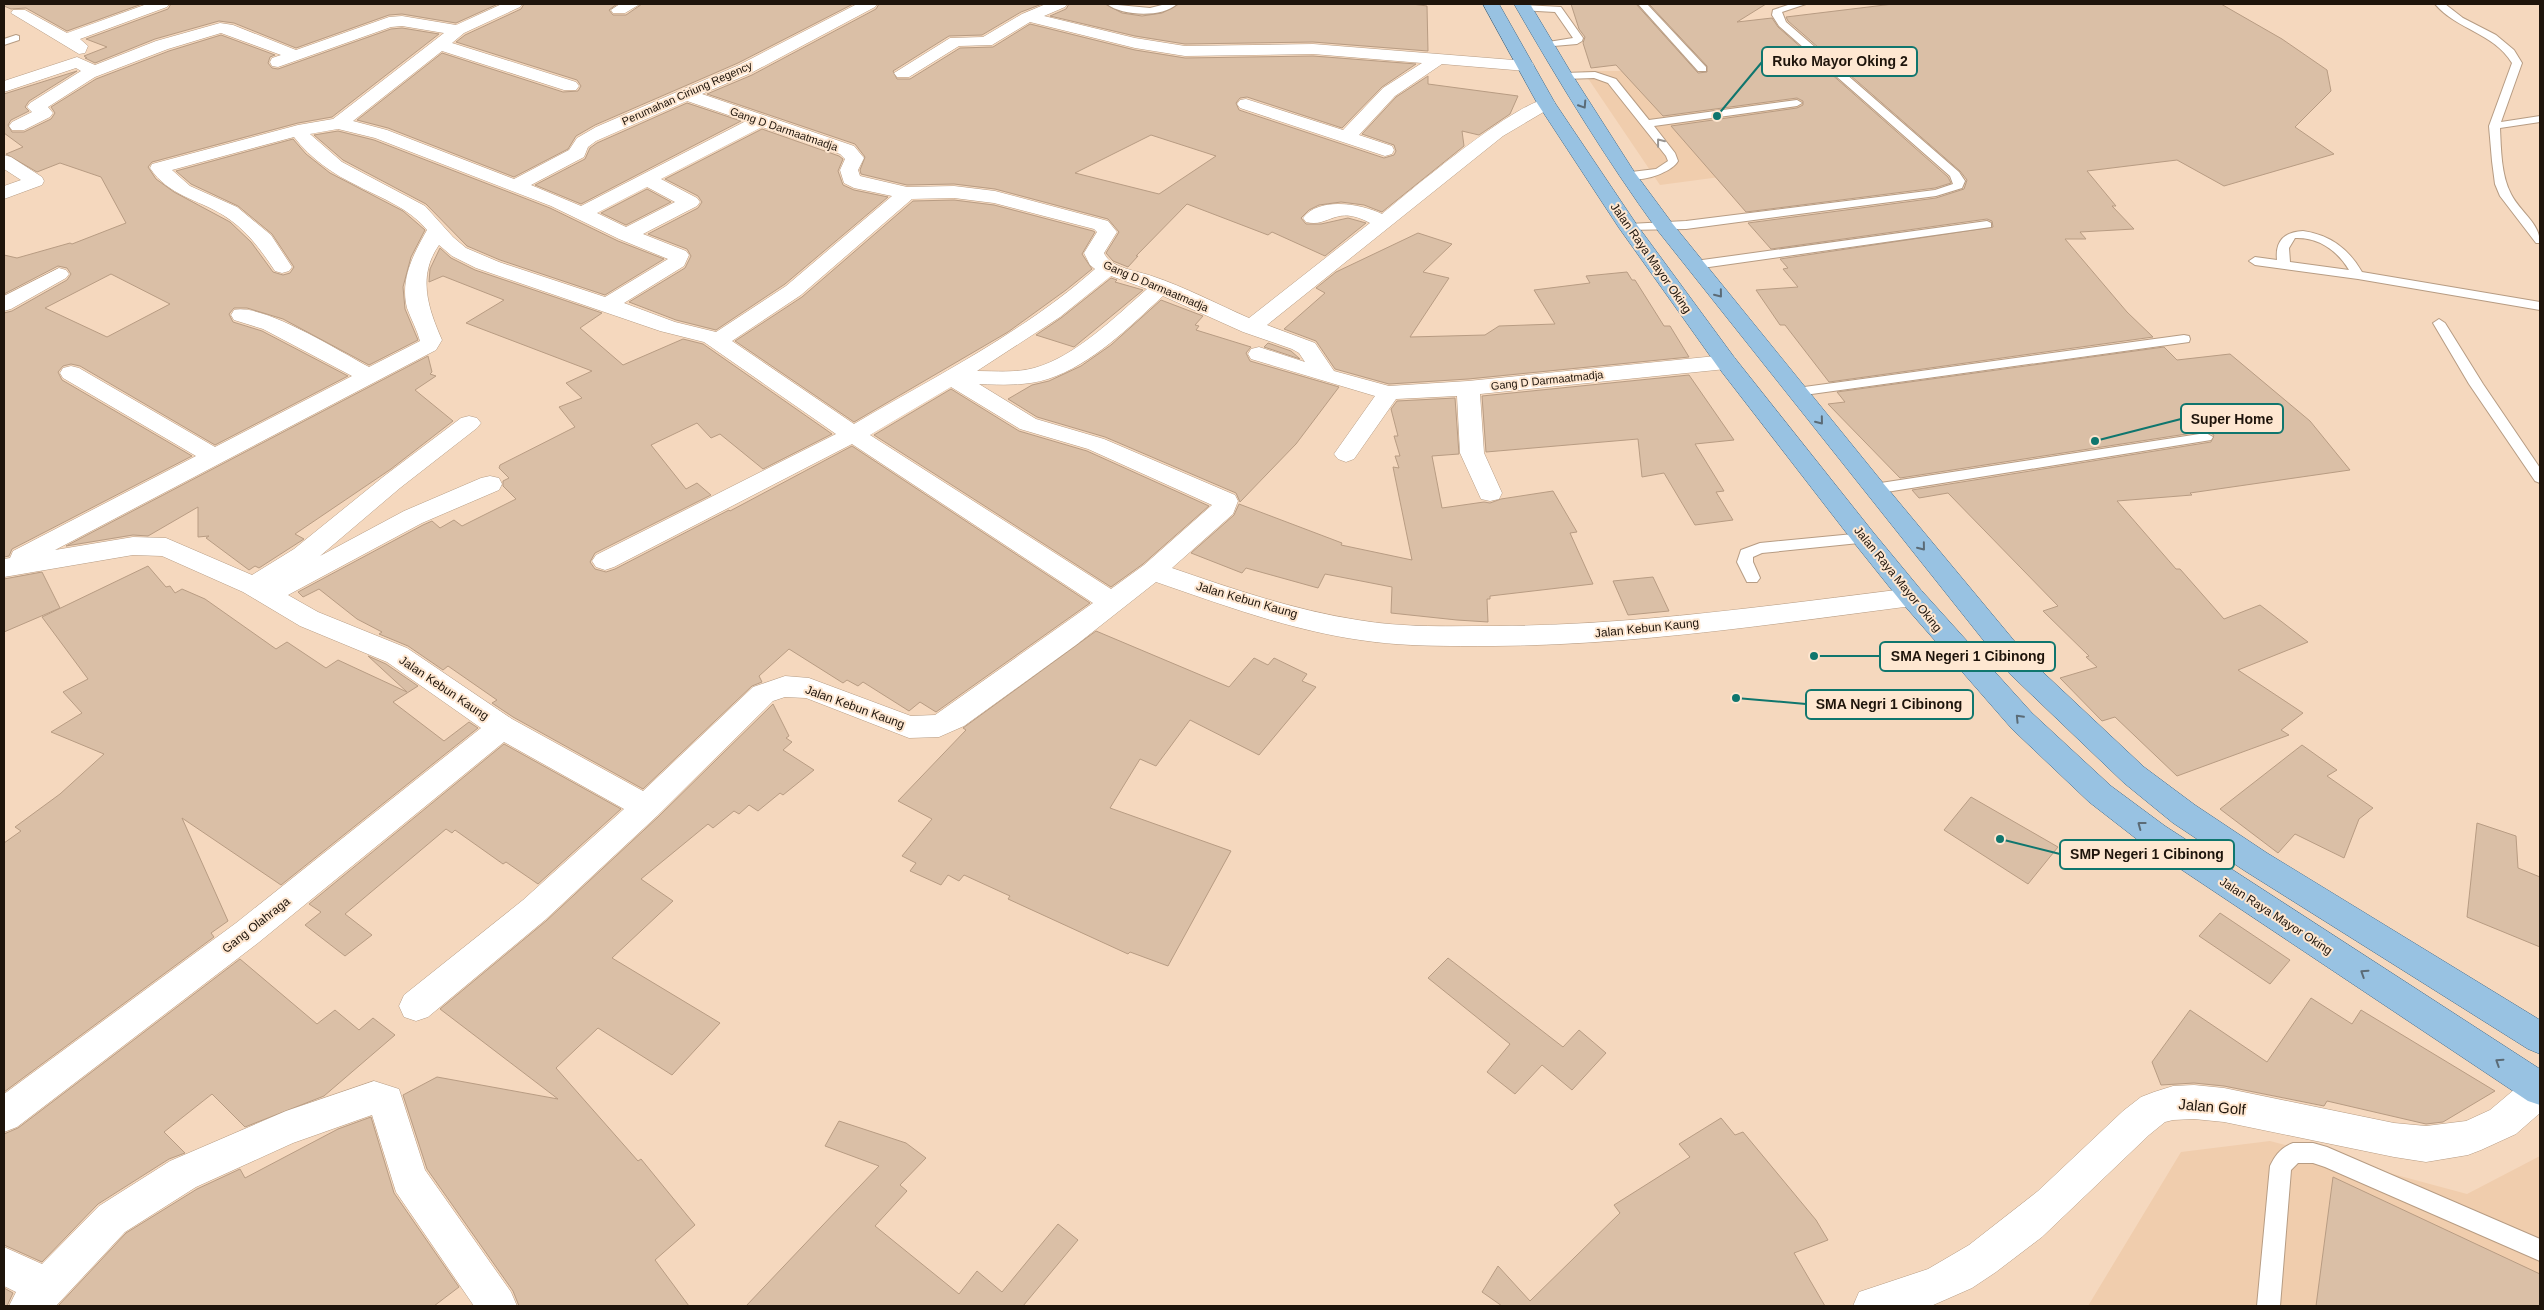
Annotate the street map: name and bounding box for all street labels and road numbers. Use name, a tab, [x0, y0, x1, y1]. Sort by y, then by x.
street label: Perumahan Ciriung Regency	[620, 59, 754, 127]
street label: Gang D Darmaatmadja	[729, 105, 840, 153]
street label: Jalan Raya Mayor Oking	[1608, 200, 1694, 316]
street label: Gang D Darmaatmadja	[1102, 258, 1211, 314]
street label: Gang D Darmaatmadja	[1490, 368, 1605, 392]
street label: Jalan Raya Mayor Oking	[1851, 524, 1945, 634]
street label: Jalan Kebun Kaung	[1195, 579, 1299, 621]
street label: Jalan Kebun Kaung	[1594, 616, 1700, 640]
street label: Jalan Kebun Kaung	[397, 653, 491, 723]
street label: Jalan Kebun Kaung	[803, 683, 907, 731]
street label: Jalan Raya Mayor Oking	[2217, 874, 2335, 958]
street label: Gang Olahraga	[219, 894, 293, 956]
street label: Jalan Golf	[2178, 1095, 2247, 1118]

